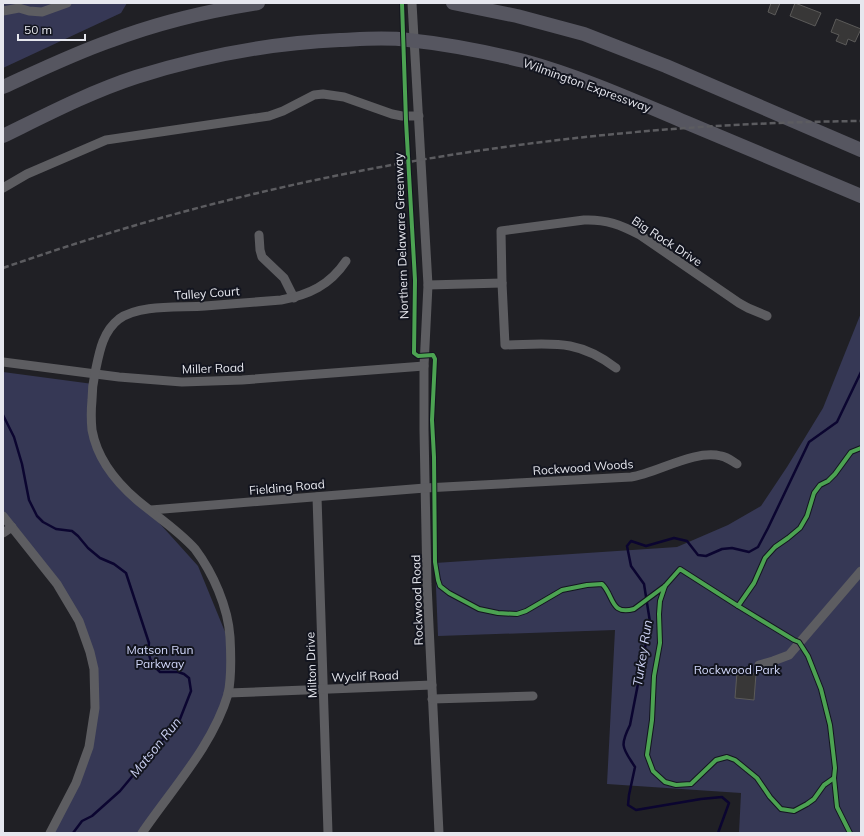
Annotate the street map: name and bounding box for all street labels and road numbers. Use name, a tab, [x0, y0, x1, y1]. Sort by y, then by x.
street label: Wilmington Expressway	[521, 55, 654, 115]
street label: Northern Delaware Greenway	[391, 152, 411, 320]
street label: Big Rock Drive	[629, 213, 705, 269]
street label: Talley Court	[174, 283, 240, 303]
street label: Miller Road	[182, 359, 244, 377]
street label: Rockwood Woods	[532, 456, 634, 478]
street label: Fielding Road	[249, 476, 325, 498]
street label: Rockwood Road	[408, 554, 426, 646]
street label: Milton Drive	[302, 632, 320, 698]
street label: Wyclif Road	[331, 667, 399, 685]

